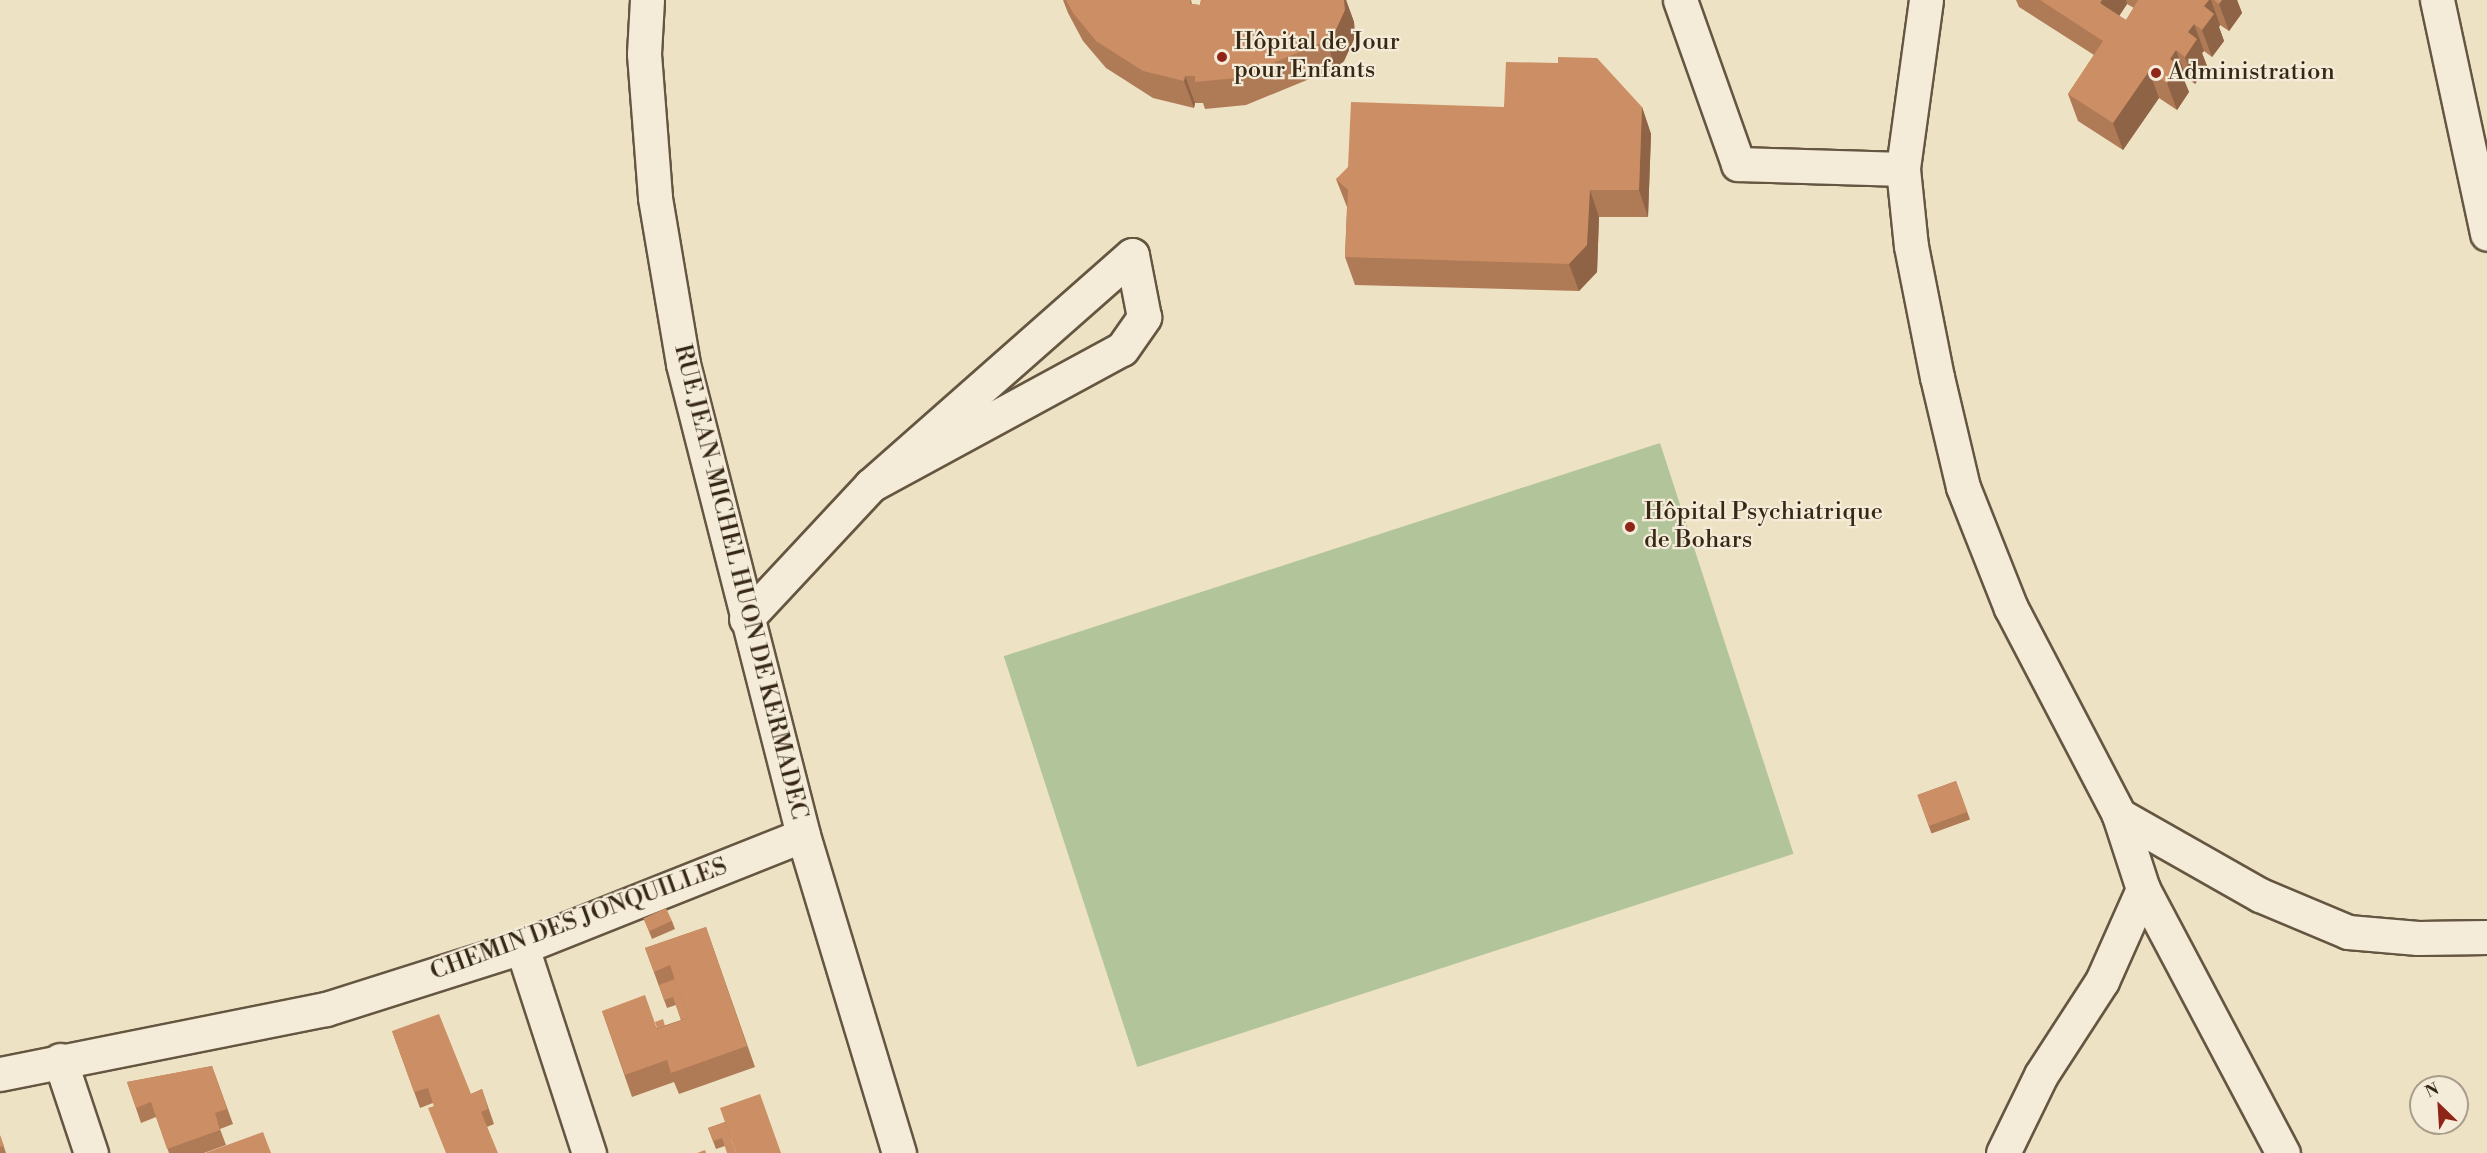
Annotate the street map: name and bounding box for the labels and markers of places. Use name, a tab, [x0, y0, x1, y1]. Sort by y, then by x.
place label: Hôpital de Jour pour Enfants	[1234, 29, 1400, 85]
marker: Hôpital de Jour pour Enfants	[1215, 50, 1229, 64]
place label: Administration	[2168, 59, 2335, 87]
marker: Administration	[2149, 66, 2163, 80]
place label: Hôpital Psychiatrique de Bohars	[1644, 499, 1883, 555]
marker: Hôpital Psychiatrique de Bohars	[1621, 518, 1639, 536]

